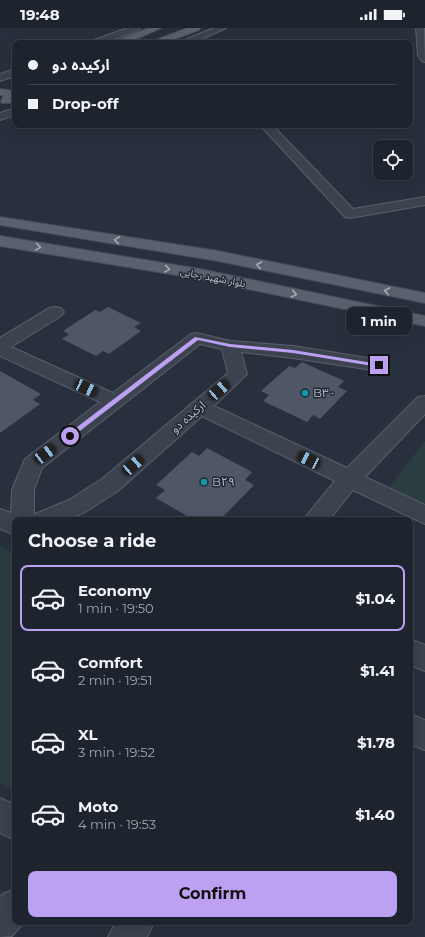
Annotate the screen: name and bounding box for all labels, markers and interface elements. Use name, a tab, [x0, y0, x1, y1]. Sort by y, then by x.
text: 19:48	[20, 5, 60, 24]
text: ارکیده دو	[52, 55, 110, 74]
text: Drop-off	[52, 94, 119, 113]
map controls	[373, 140, 413, 180]
button: locate	[373, 140, 413, 180]
one-way arrow	[114, 236, 121, 245]
one-way arrow	[35, 242, 42, 251]
one-way arrow	[256, 261, 262, 269]
one-way arrow	[164, 264, 170, 272]
street label: بلوار شهید رجایی	[179, 265, 247, 290]
one-way arrow	[384, 287, 390, 295]
one-way arrow	[291, 289, 297, 297]
callout: 1 min	[346, 307, 412, 335]
text: 1 min	[361, 313, 397, 329]
route end	[370, 356, 388, 374]
car	[73, 377, 99, 399]
car	[206, 378, 232, 402]
place label: B۳۰	[313, 385, 336, 400]
marker: B۳۰	[300, 388, 310, 398]
street label: ارکیده دو	[167, 397, 208, 436]
route start	[61, 427, 79, 445]
car	[32, 442, 58, 466]
car	[296, 449, 322, 471]
car	[120, 453, 146, 477]
place label: B۲۹	[212, 474, 235, 489]
marker: B۲۹	[199, 477, 209, 487]
text: Choose a ride	[28, 530, 156, 552]
icon: car	[30, 580, 66, 616]
text: Economy	[78, 581, 151, 600]
text: $1.04	[355, 589, 395, 608]
text: 1 min · 19:50	[78, 600, 154, 616]
icon: car	[30, 652, 66, 688]
text: Comfort	[78, 653, 143, 672]
text: $1.41	[360, 661, 395, 680]
text: 2 min · 19:51	[78, 672, 152, 688]
icon: car	[30, 724, 66, 760]
text: XL	[78, 725, 97, 744]
text: $1.78	[357, 733, 395, 752]
text: 3 min · 19:52	[78, 744, 155, 760]
icon: car	[30, 796, 66, 832]
text: Moto	[78, 797, 118, 816]
text: $1.40	[355, 805, 395, 824]
text: 4 min · 19:53	[78, 816, 156, 832]
button: Confirm	[28, 871, 397, 917]

